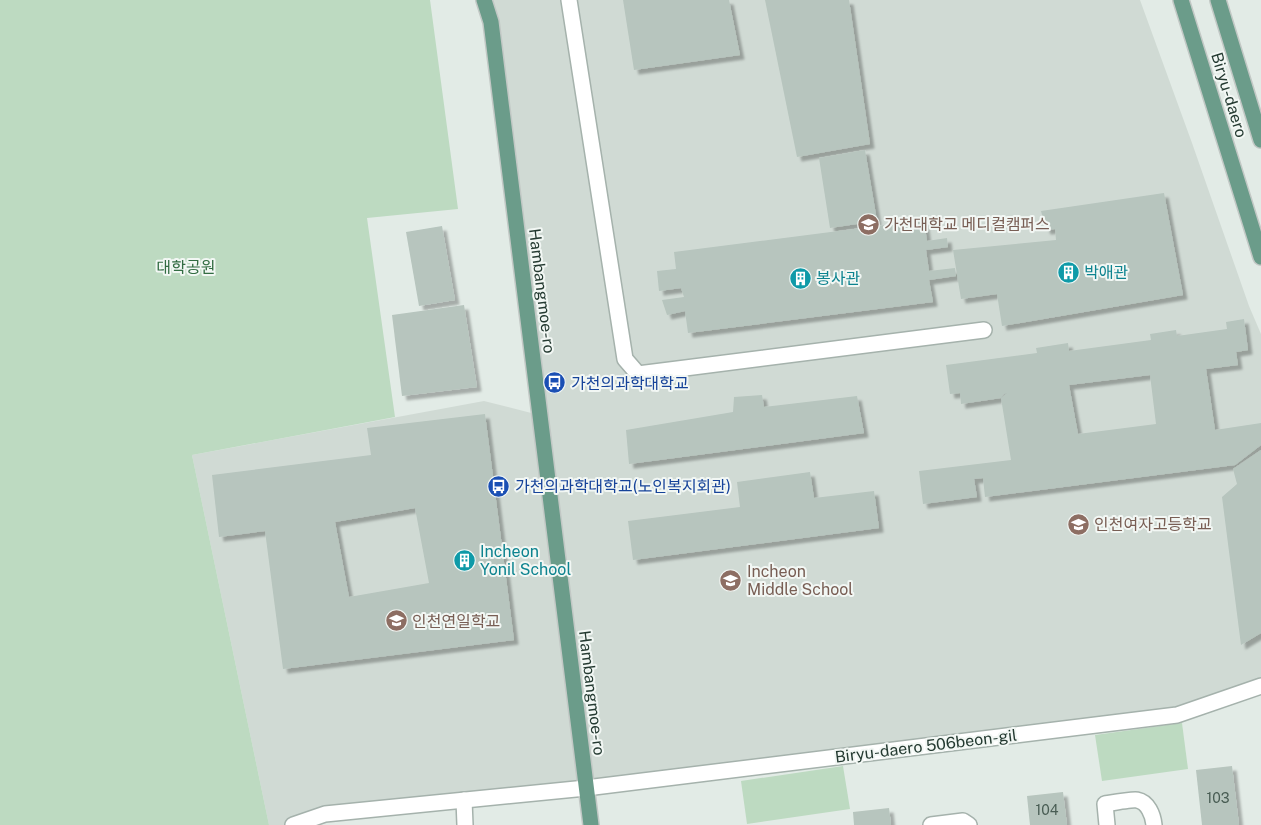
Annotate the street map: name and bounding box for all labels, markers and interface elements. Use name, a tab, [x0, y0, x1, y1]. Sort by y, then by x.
street label: Biryu-daero	[1207, 50, 1251, 140]
school or university icon: 가천대학교 메디컬캠퍼스	[856, 212, 880, 236]
place label: 가천대학교 메디컬캠퍼스	[884, 215, 1050, 234]
street label: Hambangmoe-ro	[525, 227, 559, 355]
park label: 대학공원	[157, 258, 215, 277]
building icon: 박애관	[1056, 260, 1080, 284]
place label: 박애관	[1084, 263, 1128, 282]
building icon: 봉사관	[788, 266, 812, 290]
place label: 봉사관	[816, 269, 860, 288]
bus stop icon: 가천의과학대학교	[543, 371, 567, 395]
place label: 가천의과학대학교	[571, 374, 689, 393]
bus stop icon: 가천의과학대학교(노인복지회관)	[487, 474, 511, 498]
place label: 가천의과학대학교(노인복지회관)	[515, 477, 731, 496]
school or university icon: 인천여자고등학교	[1066, 512, 1090, 536]
place label: 인천여자고등학교	[1094, 515, 1212, 534]
place label: Incheon Yonil School	[480, 542, 571, 579]
building icon: Incheon Yonil School	[452, 548, 476, 572]
place label: Incheon Middle School	[747, 562, 853, 599]
school or university icon: Incheon Middle School	[719, 568, 743, 592]
school or university icon: 인천연일학교	[384, 609, 408, 633]
place label: 인천연일학교	[412, 612, 500, 631]
street label: Hambangmoe-ro	[575, 629, 609, 757]
street label: Biryu-daero 506beon-gil	[834, 725, 1018, 767]
house number: 103	[1207, 790, 1230, 806]
house number: 104	[1035, 802, 1059, 818]

